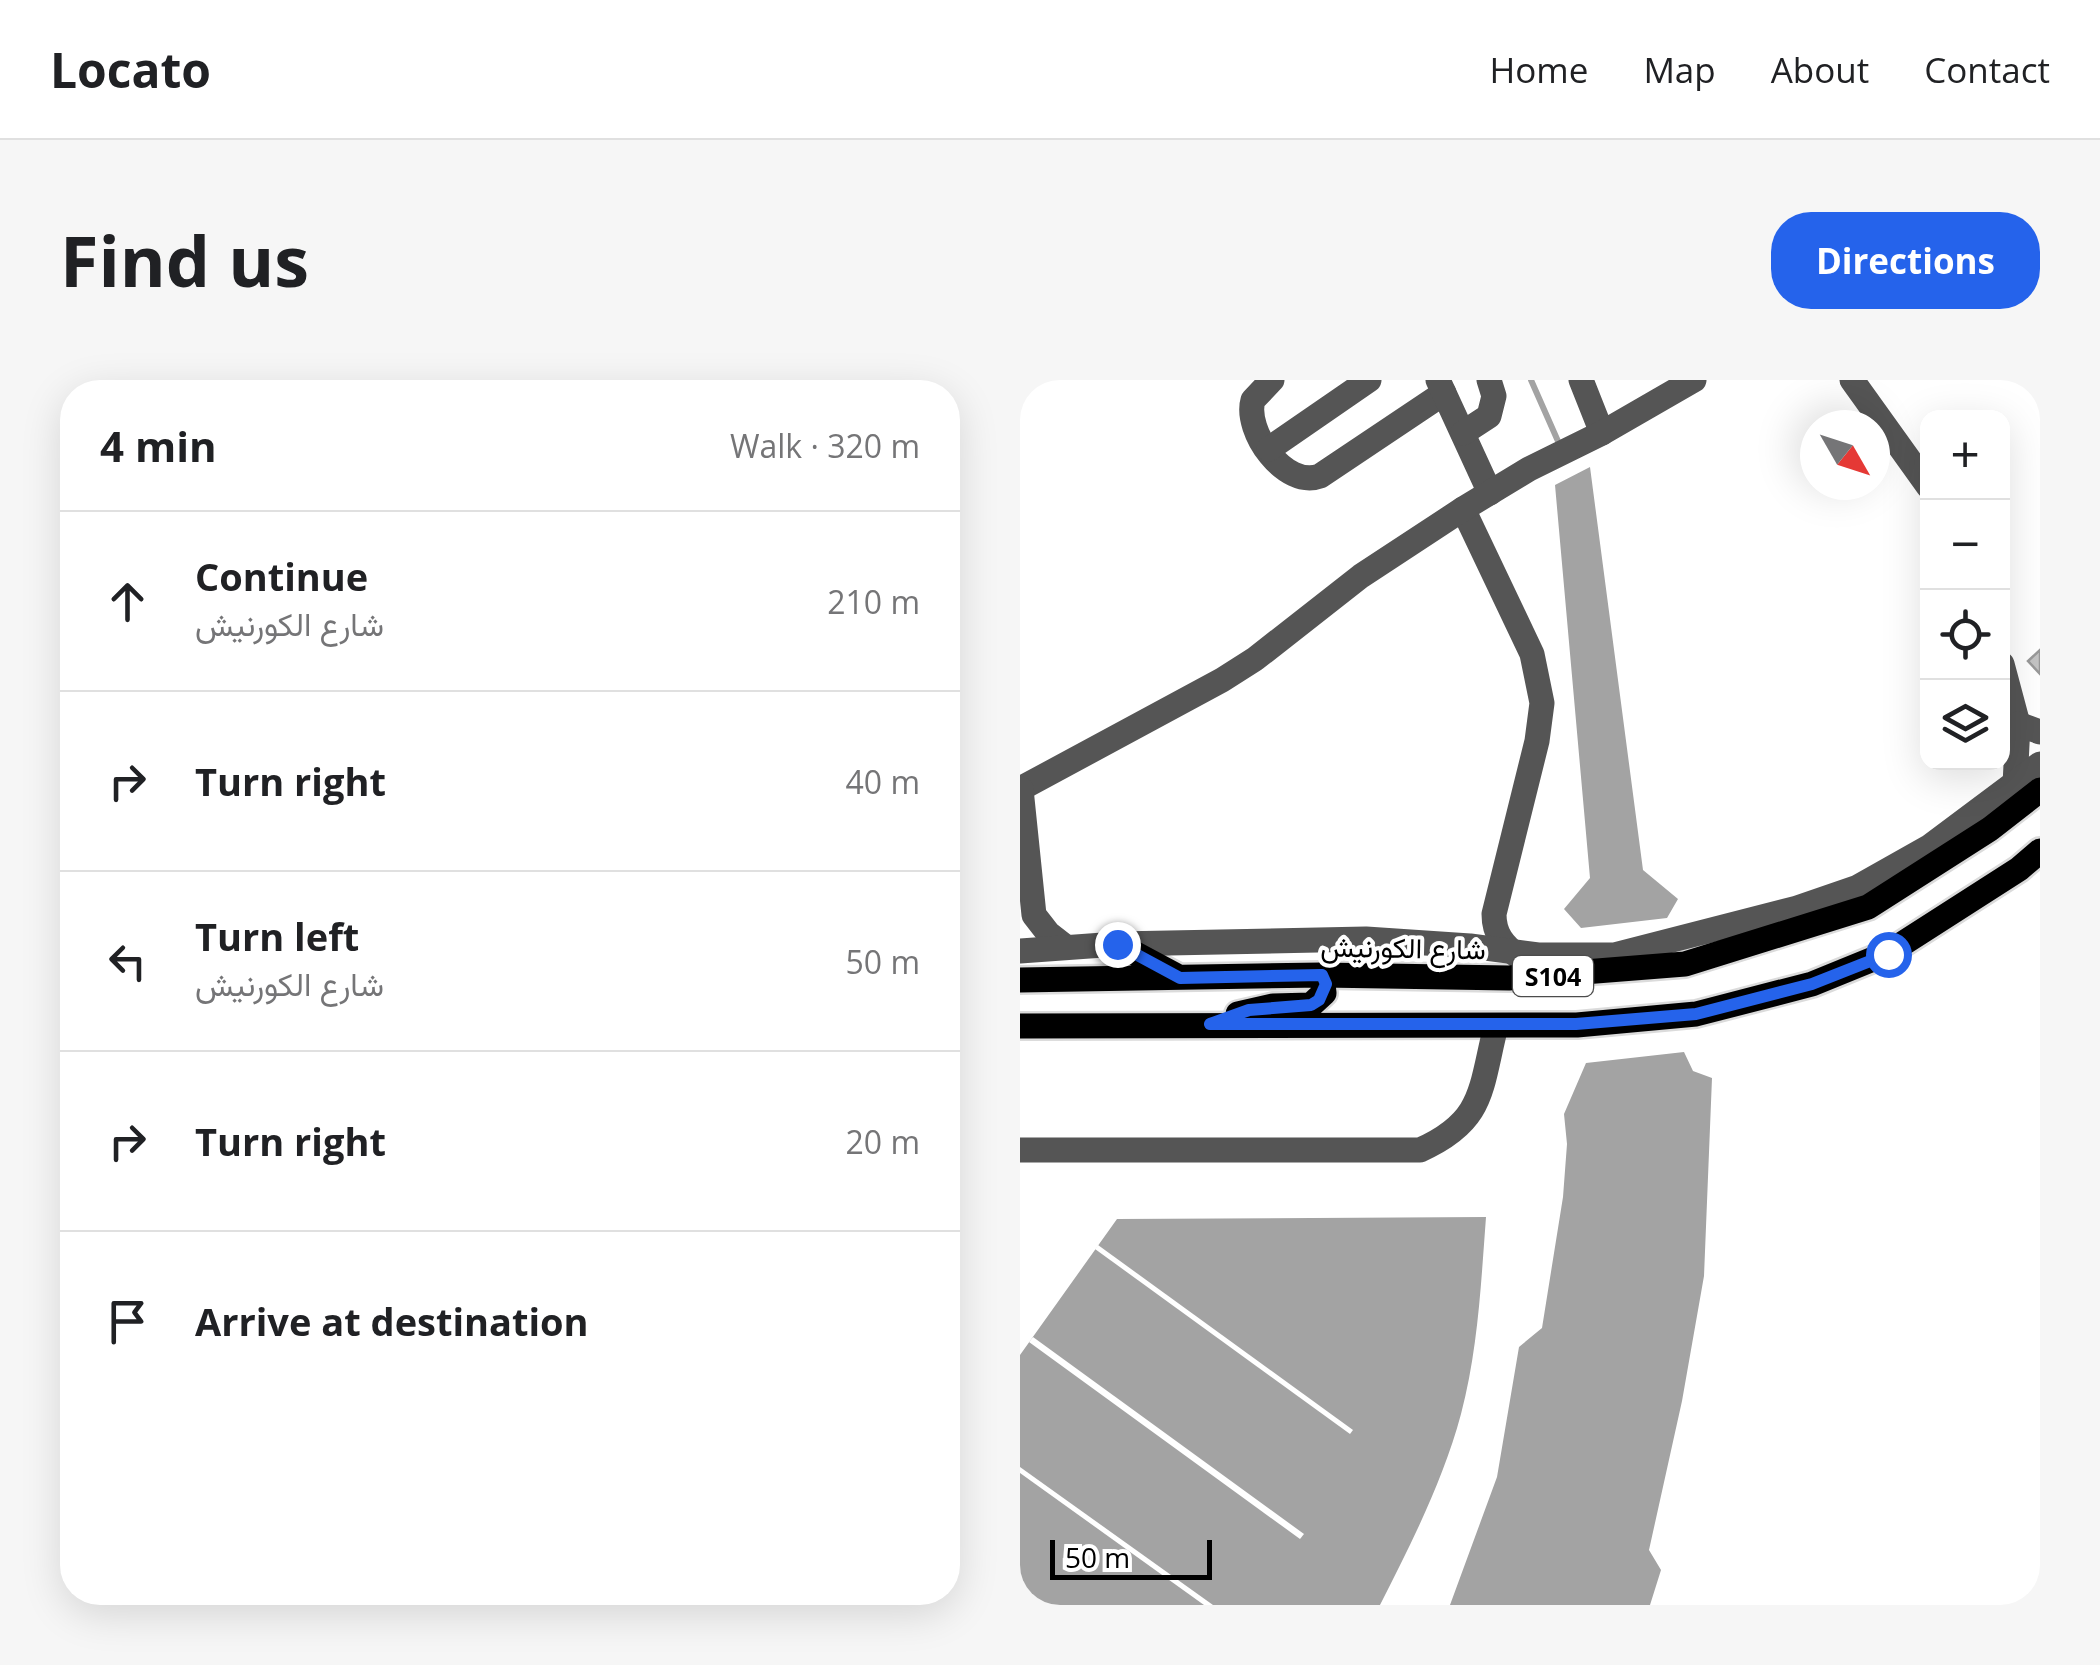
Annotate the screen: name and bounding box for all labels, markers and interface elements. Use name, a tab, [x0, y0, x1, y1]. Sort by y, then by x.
text: Locato	[50, 37, 211, 102]
text: Home	[1489, 46, 1588, 93]
text: Map	[1643, 46, 1716, 93]
text: About	[1771, 46, 1869, 93]
text: Contact	[1924, 46, 2050, 93]
text: Find us	[60, 212, 309, 308]
button: Directions	[1771, 212, 2040, 309]
north arrow	[1800, 410, 1890, 500]
map controls	[1920, 410, 2010, 770]
button: +	[1920, 410, 2010, 500]
text: 4 min	[100, 417, 217, 474]
text: Walk · 320 m	[730, 424, 920, 467]
button: −	[1920, 500, 2010, 590]
text: Continue	[195, 550, 368, 602]
icon: ahead	[100, 574, 155, 629]
text: 210 m	[827, 580, 920, 623]
button: locate	[1920, 590, 2010, 680]
text: شارع الكورنيش	[195, 602, 384, 645]
button: layers	[1920, 680, 2010, 770]
icon: right	[100, 754, 155, 809]
text: Turn right	[195, 755, 386, 807]
text: 40 m	[845, 760, 920, 803]
text: Turn left	[195, 910, 359, 962]
route end	[1095, 922, 1141, 968]
street label: شارع الكورنيش	[1320, 927, 1486, 968]
route start	[1866, 932, 1912, 978]
icon: left	[100, 934, 155, 989]
text: 50 m	[845, 940, 920, 983]
road number: S104	[1513, 956, 1593, 996]
text: شارع الكورنيش	[195, 962, 384, 1005]
icon: right	[100, 1114, 155, 1169]
text: Turn right	[195, 1115, 386, 1167]
text: 20 m	[845, 1120, 920, 1163]
icon: arrive	[100, 1294, 155, 1349]
text: Arrive at destination	[195, 1295, 589, 1347]
scale bar	[1050, 1535, 1212, 1580]
text: 50 m	[1065, 1538, 1130, 1576]

